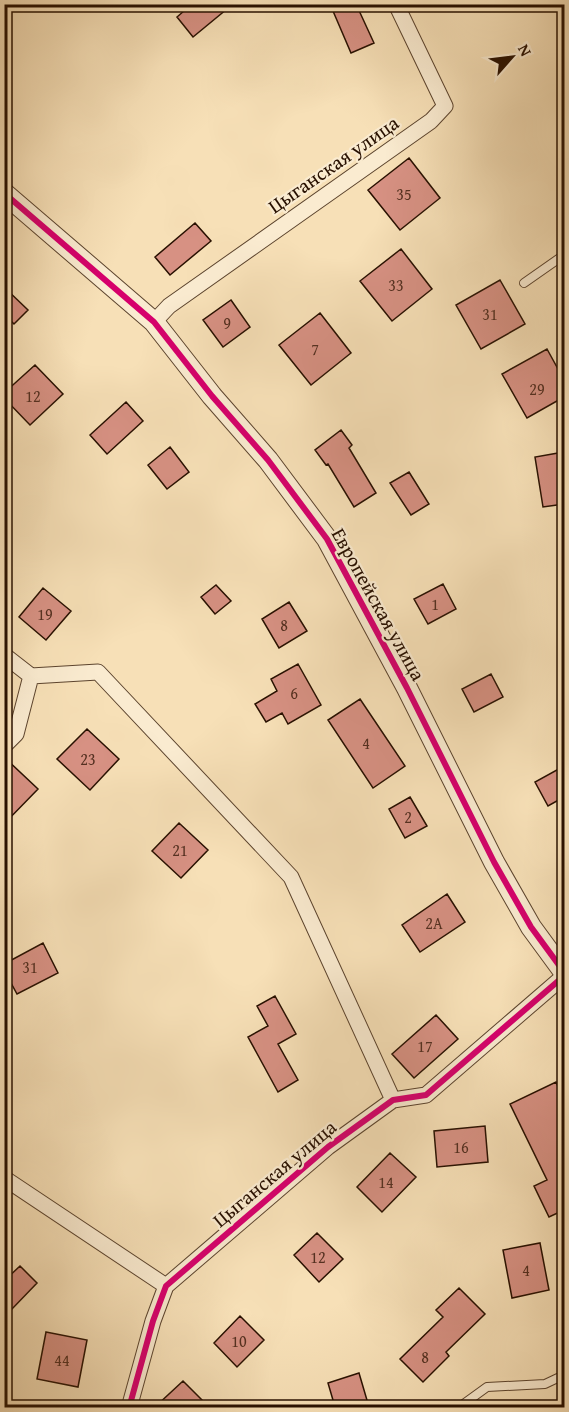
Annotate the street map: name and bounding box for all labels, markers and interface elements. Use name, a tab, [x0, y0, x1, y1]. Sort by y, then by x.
north arrow	[482, 27, 542, 87]
text: N	[512, 40, 538, 61]
street label: Цыганская улица	[262, 108, 405, 220]
house number: 35	[396, 182, 412, 206]
house number: 33	[388, 273, 404, 297]
house number: 31	[482, 302, 498, 326]
house number: 9	[223, 311, 231, 335]
house number: 7	[311, 337, 319, 361]
house number: 29	[529, 377, 545, 401]
house number: 12	[25, 384, 41, 408]
street label: Европейская улица	[325, 522, 433, 686]
house number: 1	[431, 592, 439, 616]
house number: 19	[37, 602, 53, 626]
house number: 8	[280, 613, 288, 637]
house number: 6	[290, 681, 298, 705]
house number: 4	[362, 731, 370, 755]
house number: 23	[80, 747, 96, 771]
house number: 2	[404, 805, 412, 829]
house number: 21	[172, 838, 188, 862]
house number: 2А	[425, 911, 443, 935]
house number: 31	[22, 955, 38, 979]
house number: 17	[417, 1034, 433, 1058]
street label: Цыганская улица	[206, 1112, 343, 1234]
house number: 16	[453, 1135, 469, 1159]
house number: 14	[378, 1170, 394, 1194]
house number: 12	[310, 1245, 326, 1269]
house number: 4	[522, 1258, 530, 1282]
house number: 10	[231, 1329, 247, 1353]
house number: 8	[421, 1345, 429, 1369]
house number: 44	[54, 1348, 70, 1372]

